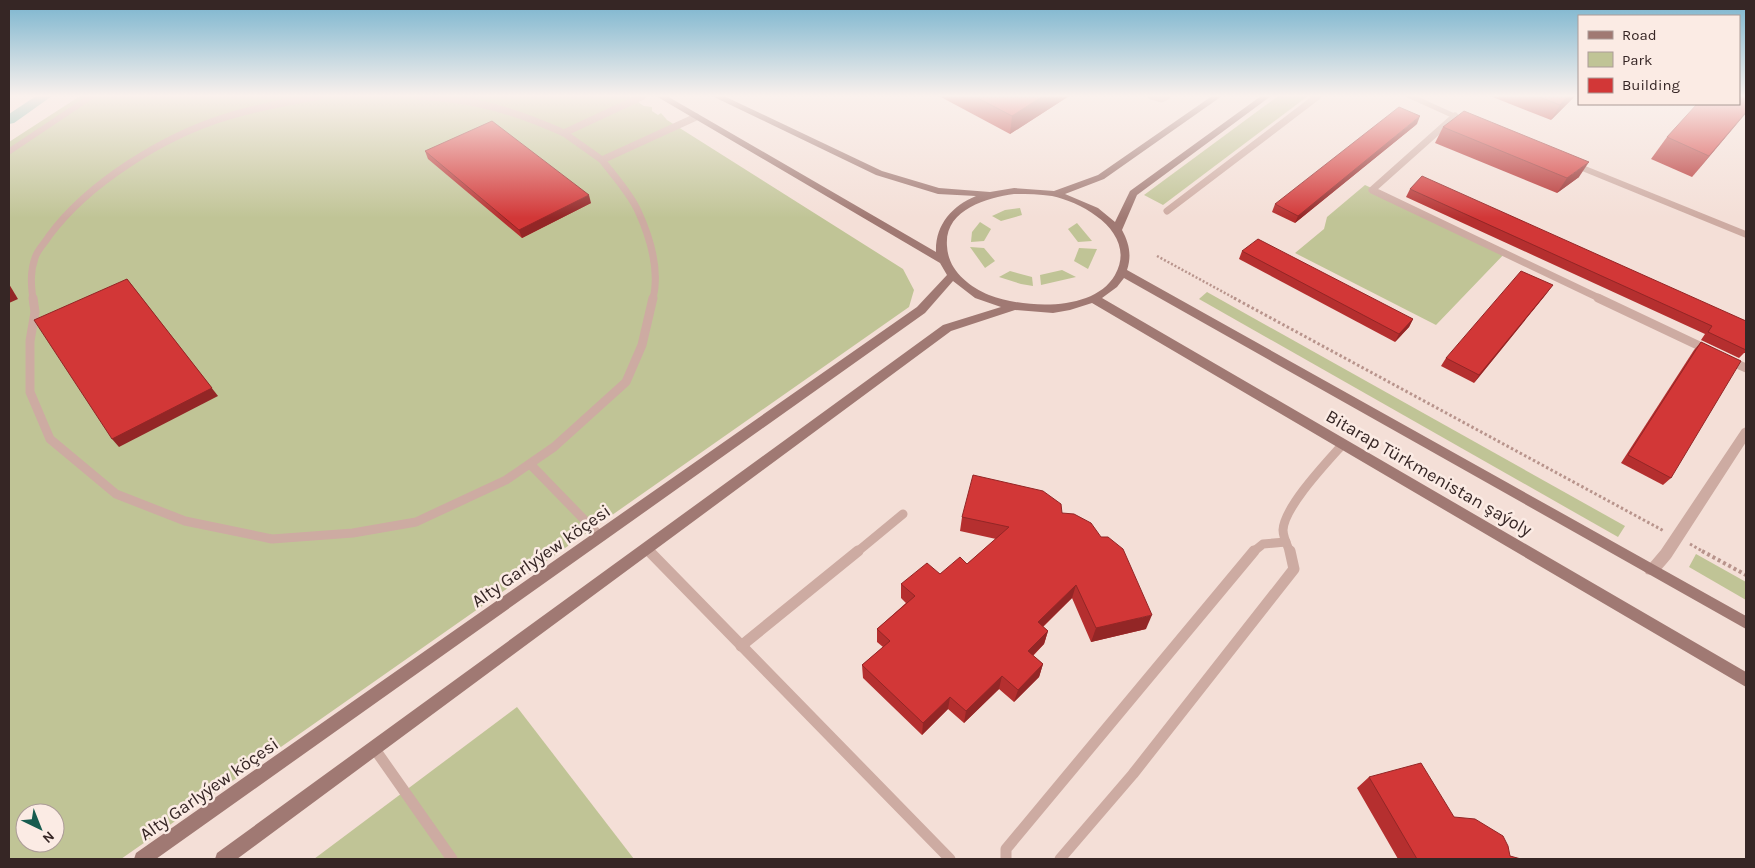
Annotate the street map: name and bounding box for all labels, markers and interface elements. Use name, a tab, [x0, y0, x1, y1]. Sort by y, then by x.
legend	[1578, 15, 1740, 105]
text: Road	[1622, 26, 1657, 44]
text: Park	[1622, 51, 1652, 69]
text: Building	[1622, 76, 1680, 94]
street label: Bitarap Türkmenistan şaýoly	[1322, 405, 1537, 541]
street label: Alty Garlyýew köçesi	[467, 500, 615, 612]
street label: Alty Garlyýew köçesi	[135, 733, 283, 845]
north arrow	[15, 803, 65, 853]
text: N	[39, 827, 58, 847]

